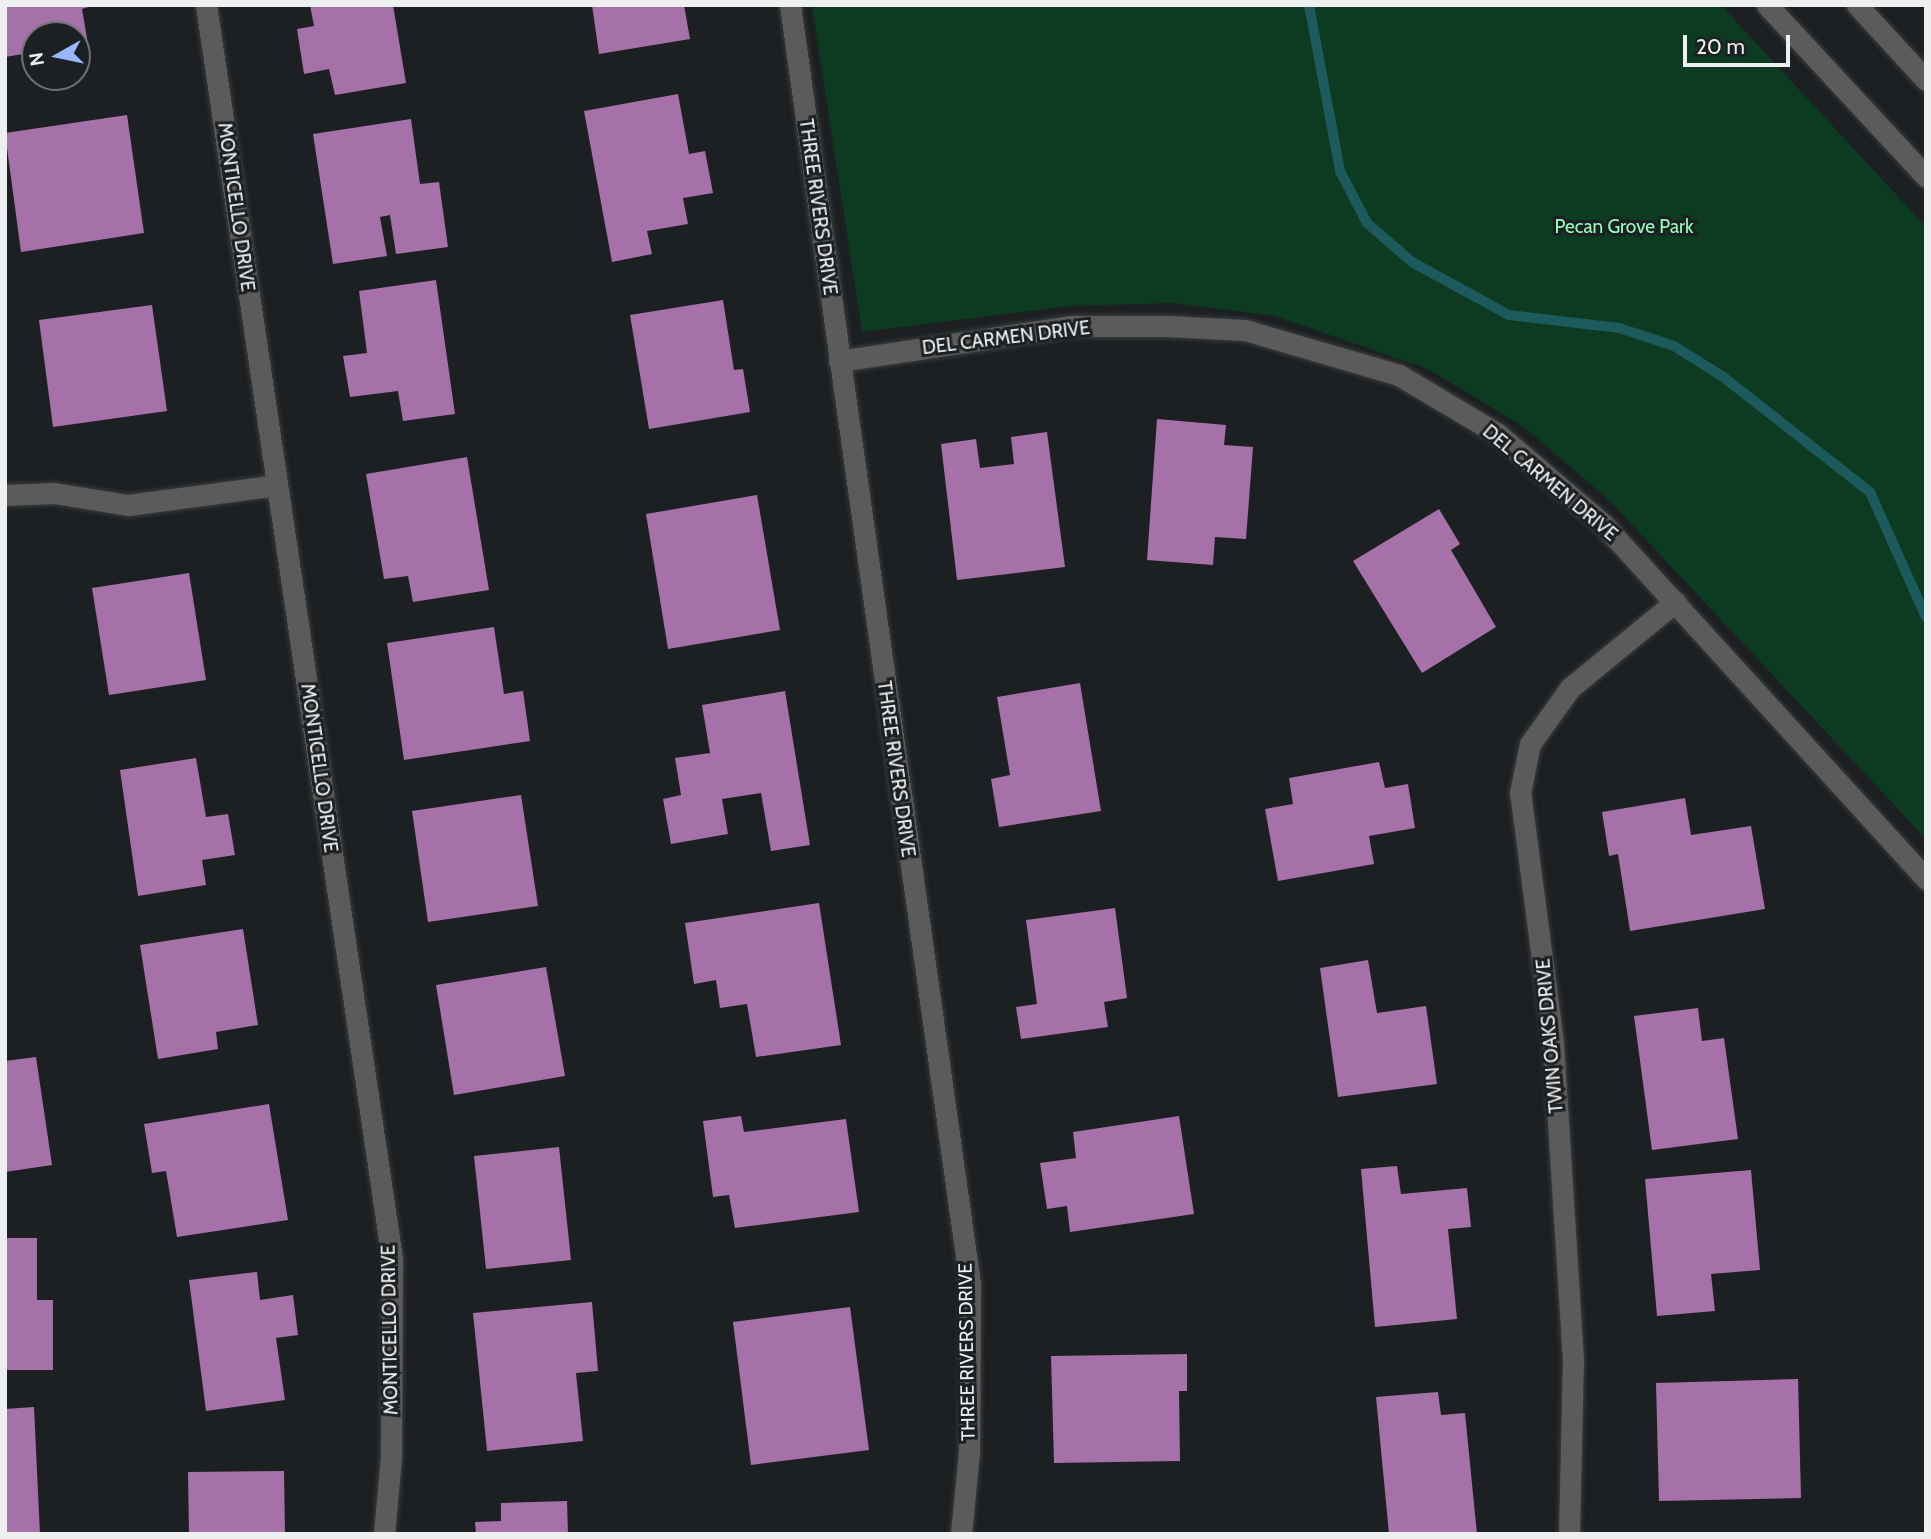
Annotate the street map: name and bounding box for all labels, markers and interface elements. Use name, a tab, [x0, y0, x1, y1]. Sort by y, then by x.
north arrow	[21, 21, 91, 91]
scale bar	[1686, 21, 1793, 65]
text: 20 m	[1696, 34, 1745, 59]
text: N	[24, 51, 49, 67]
street label: THREE RIVERS DRIVE	[794, 117, 842, 297]
street label: MONTICELLO DRIVE	[213, 121, 259, 293]
park label: Pecan Grove Park	[1554, 216, 1694, 238]
street label: DEL CARMEN DRIVE	[921, 316, 1091, 360]
street label: DEL CARMEN DRIVE	[1478, 420, 1622, 546]
street label: THREE RIVERS DRIVE	[872, 679, 920, 859]
street label: MONTICELLO DRIVE	[296, 682, 342, 854]
street label: TWIN OAKS DRIVE	[1532, 958, 1568, 1114]
street label: MONTICELLO DRIVE	[377, 1245, 403, 1415]
street label: THREE RIVERS DRIVE	[954, 1263, 980, 1441]

